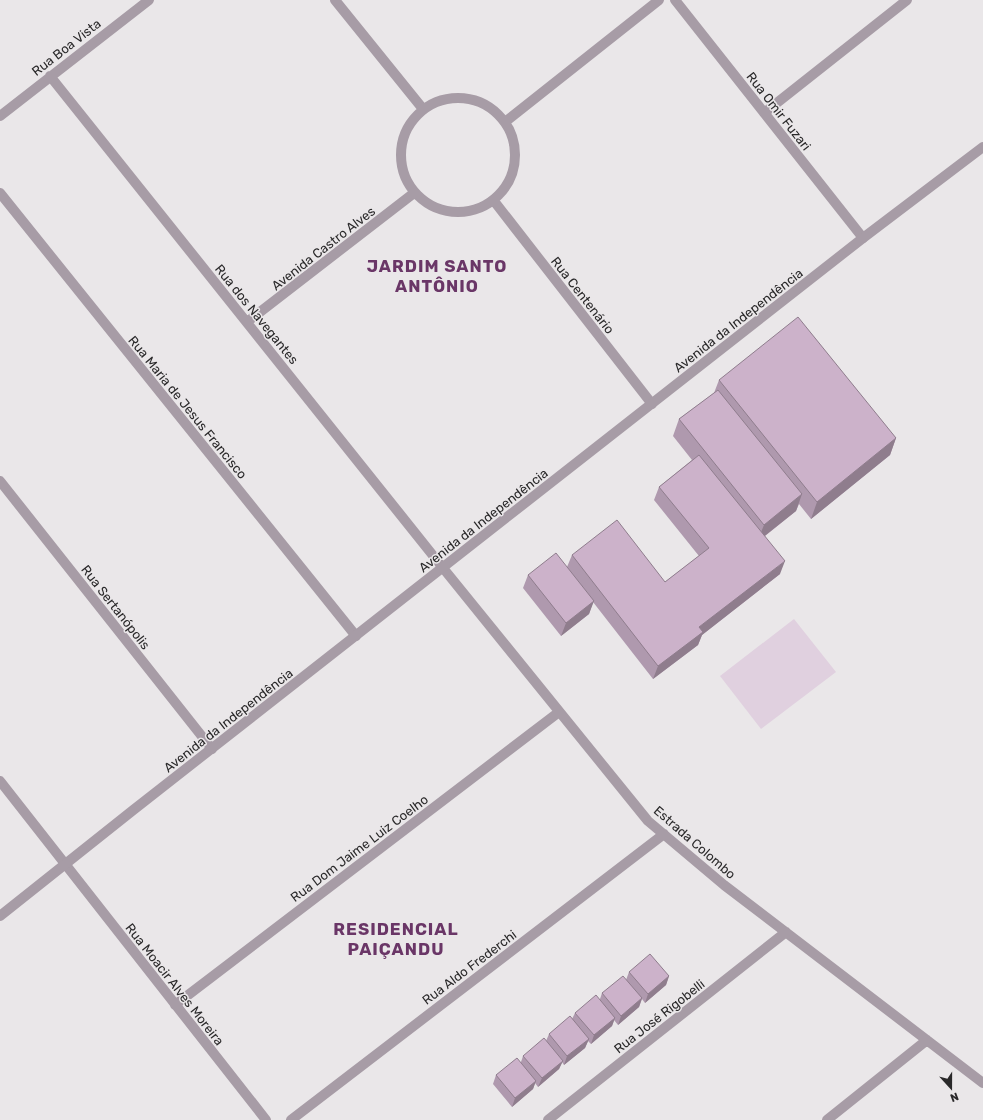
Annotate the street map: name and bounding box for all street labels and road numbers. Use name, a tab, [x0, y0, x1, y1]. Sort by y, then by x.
street label: Rua Boa Vista	[29, 16, 104, 79]
street label: Rua Omir Fuzari	[743, 69, 814, 153]
street label: Avenida Castro Alves	[269, 203, 378, 293]
street label: Rua Centenário	[548, 254, 617, 337]
street label: Rua dos Navegantes	[211, 262, 302, 368]
street label: Avenida da Independência	[671, 265, 806, 375]
street label: Rua Maria de Jesus Francisco	[125, 333, 250, 482]
street label: Avenida da Independência	[416, 465, 551, 575]
street label: Rua Sertanópolis	[78, 562, 153, 653]
street label: Avenida da Independência	[161, 665, 296, 775]
street label: Rua Dom Jaime Luiz Coelho	[288, 792, 431, 905]
street label: Estrada Colombo	[651, 803, 739, 882]
street label: Rua Moacir Alves Moreira	[122, 920, 227, 1048]
street label: Rua Aldo Frederchi	[419, 927, 519, 1008]
street label: Rua José Rigobelli	[611, 976, 708, 1057]

